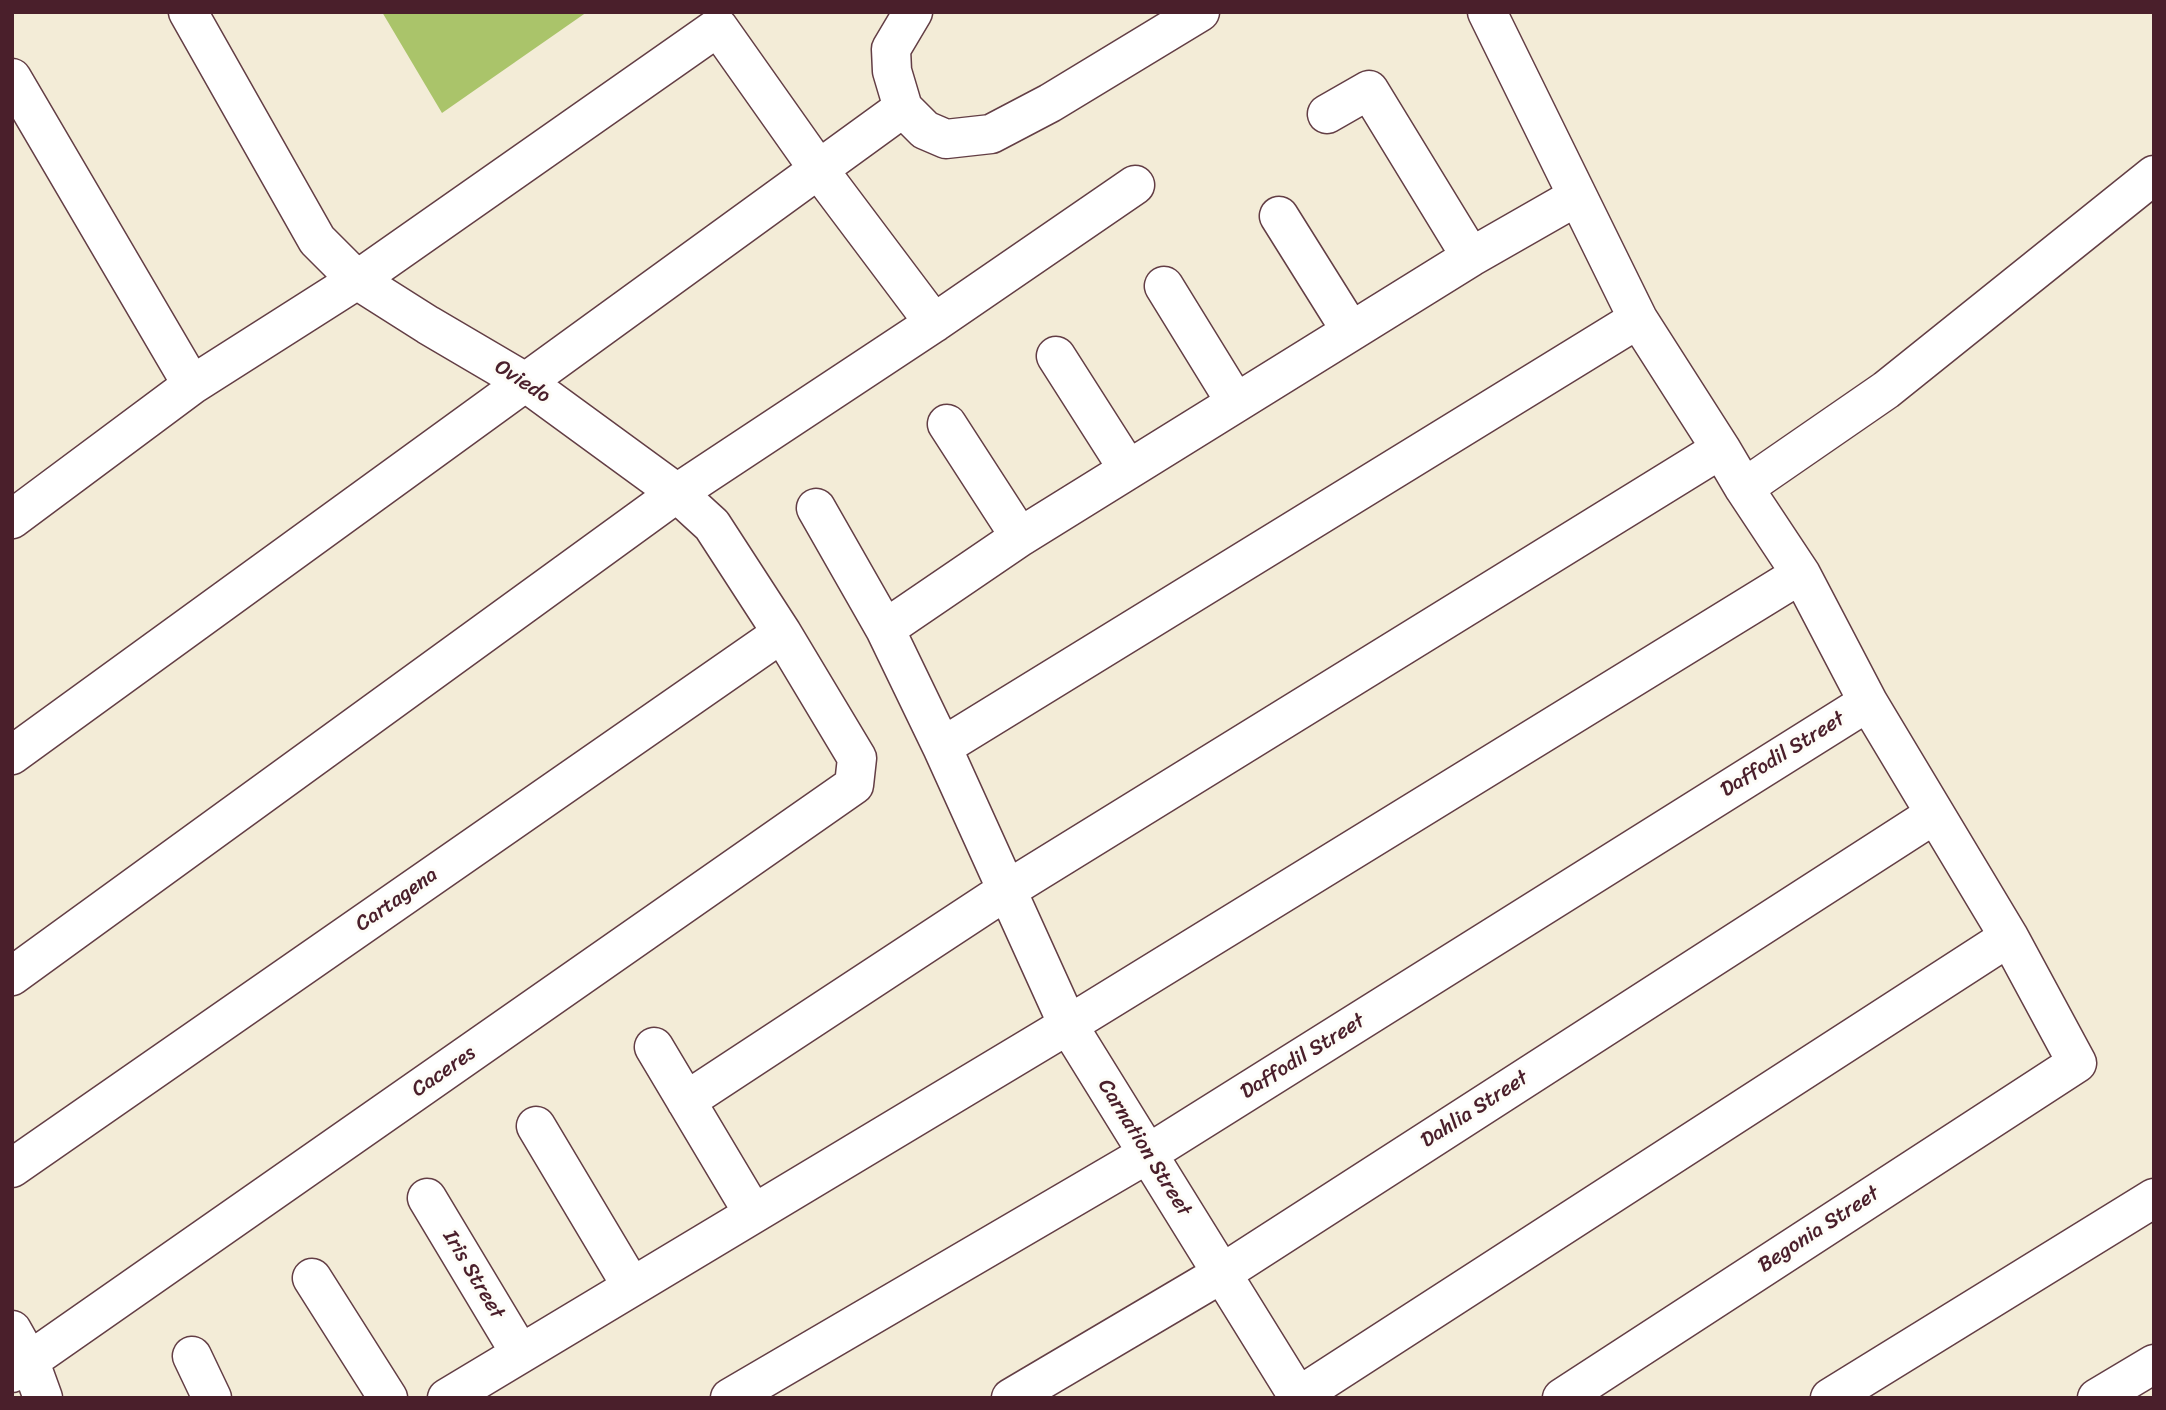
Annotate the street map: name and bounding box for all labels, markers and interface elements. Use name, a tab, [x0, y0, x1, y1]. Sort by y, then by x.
street label: Oviedo	[489, 355, 555, 409]
street label: Daffodil Street	[1716, 707, 1850, 803]
street label: Cartagena	[351, 863, 443, 937]
street label: Daffodil Street	[1236, 1009, 1370, 1105]
street label: Caceres	[407, 1041, 481, 1103]
street label: Dahlia Street	[1417, 1066, 1533, 1154]
street label: Carnation Street	[1092, 1075, 1196, 1221]
street label: Begonia Street	[1754, 1181, 1884, 1279]
street label: Iris Street	[437, 1226, 509, 1324]

